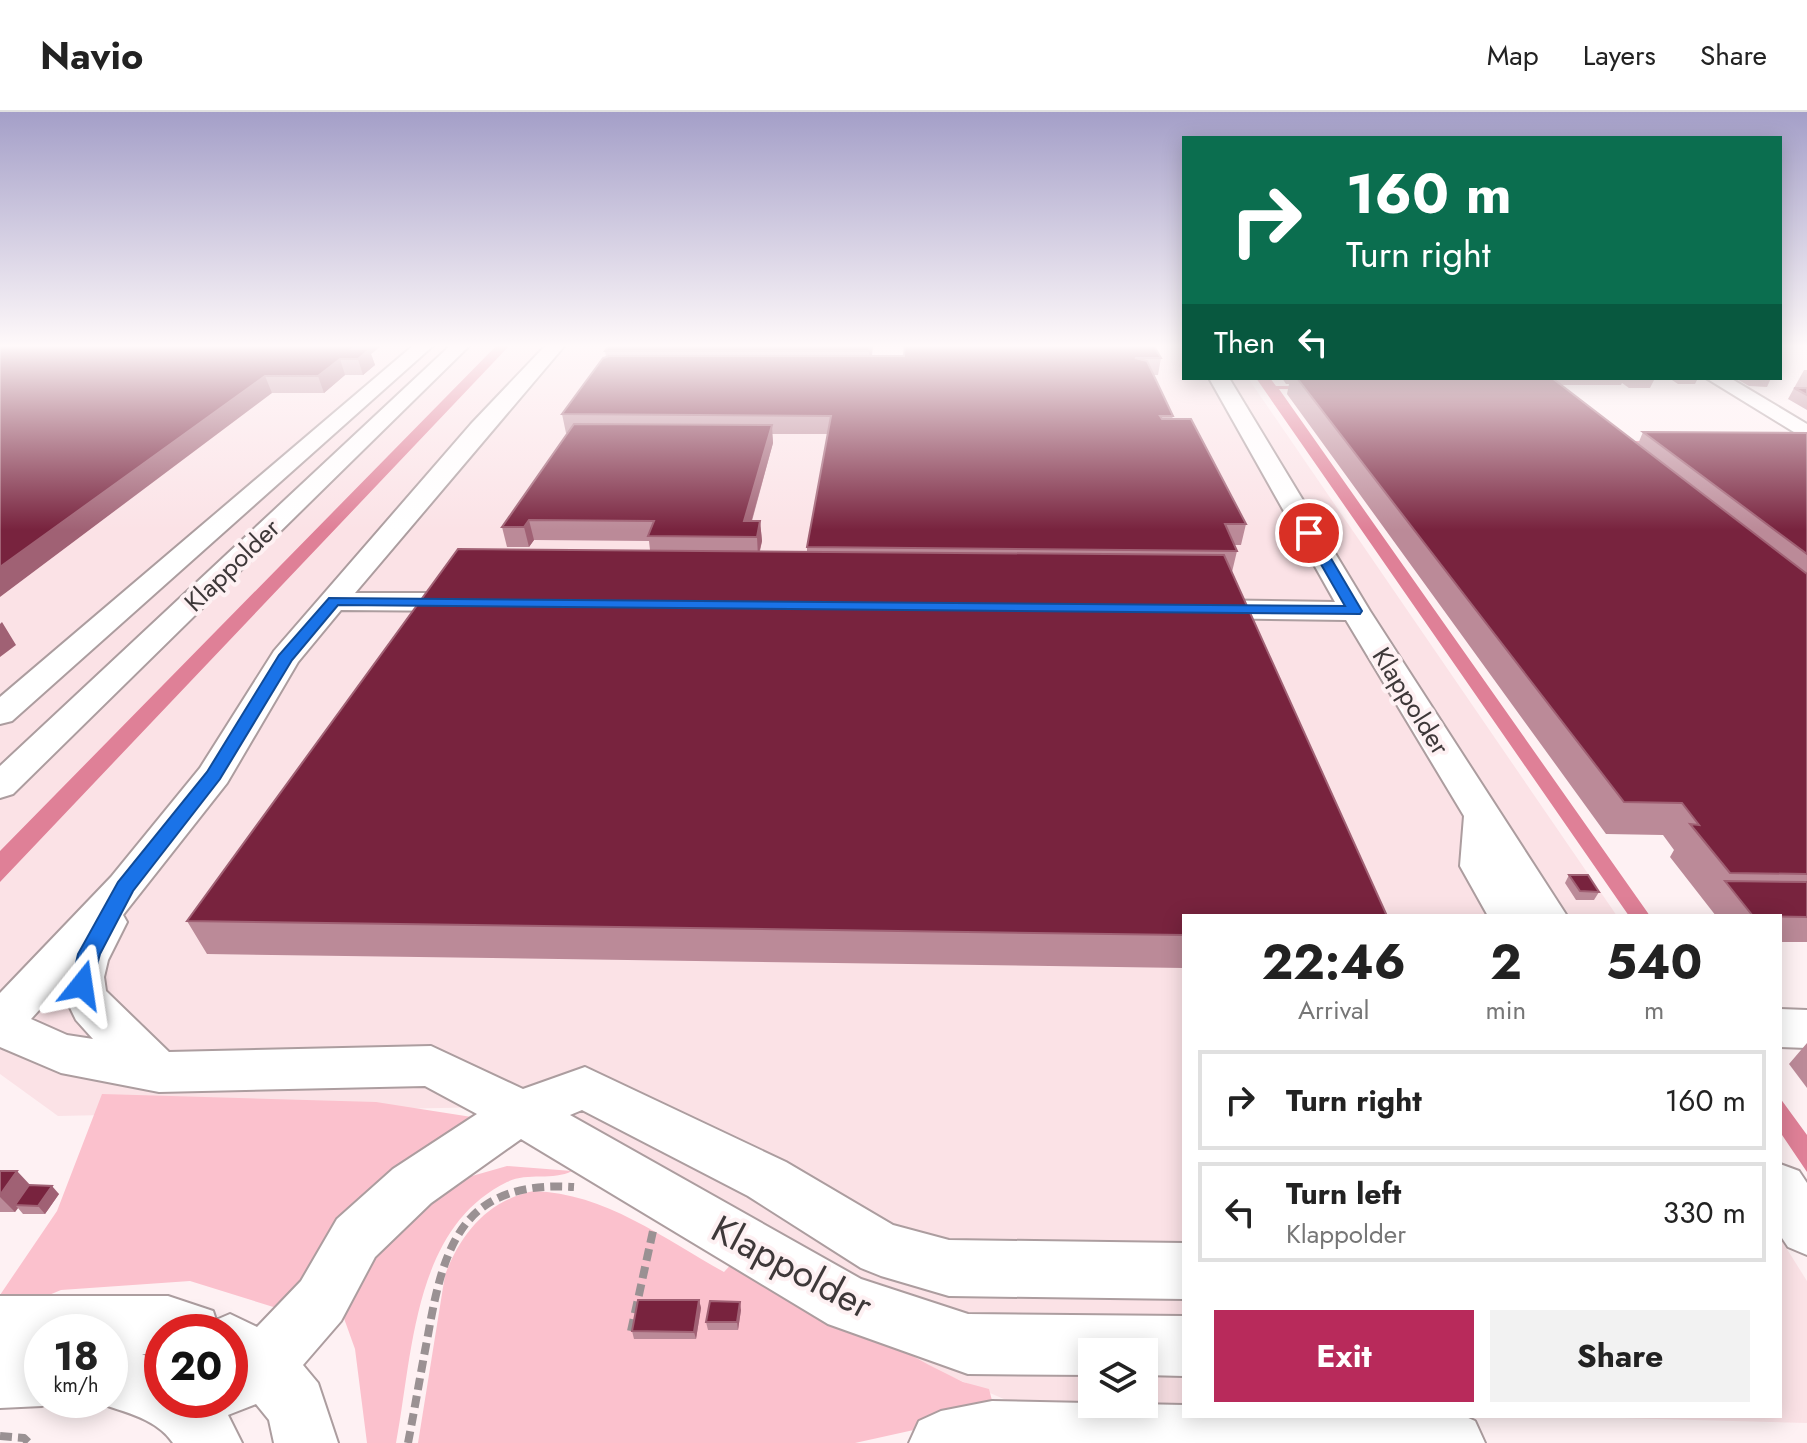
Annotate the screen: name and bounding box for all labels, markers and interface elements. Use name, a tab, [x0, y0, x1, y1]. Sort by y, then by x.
text: Navio	[40, 28, 143, 83]
text: Map	[1487, 35, 1539, 76]
text: Layers	[1583, 35, 1656, 76]
text: Share	[1700, 35, 1767, 76]
text: 160 m	[1346, 153, 1512, 234]
icon: right	[1214, 168, 1318, 272]
text: Turn right	[1346, 228, 1491, 280]
icon: left	[1291, 320, 1335, 364]
text: Then	[1214, 321, 1275, 364]
pin	[1275, 499, 1343, 567]
street label: Klappolder	[176, 510, 288, 620]
icon: arrive	[1287, 511, 1331, 555]
street label: Klappolder	[1363, 640, 1459, 762]
text: 22:46	[1262, 928, 1406, 997]
text: 2	[1490, 928, 1522, 997]
text: 540	[1606, 928, 1702, 997]
position arrow	[40, 943, 124, 1027]
text: Arrival	[1298, 991, 1370, 1029]
text: min	[1486, 991, 1526, 1029]
text: m	[1644, 991, 1664, 1029]
icon: right	[1218, 1078, 1262, 1122]
text: Turn right	[1286, 1079, 1422, 1122]
text: 160 m	[1665, 1079, 1746, 1122]
text: Turn left	[1286, 1172, 1401, 1215]
icon: left	[1218, 1190, 1262, 1234]
text: 330 m	[1663, 1191, 1746, 1234]
street label: Klappolder	[702, 1201, 883, 1332]
text: Klappolder	[1286, 1215, 1406, 1253]
button: Exit	[1214, 1310, 1474, 1402]
button: Share	[1490, 1310, 1750, 1402]
speed limit sign: 20	[144, 1314, 248, 1418]
text: 18	[53, 1327, 99, 1385]
map controls	[1078, 1338, 1158, 1418]
button: layers	[1078, 1338, 1158, 1418]
text: km/h	[53, 1371, 99, 1400]

